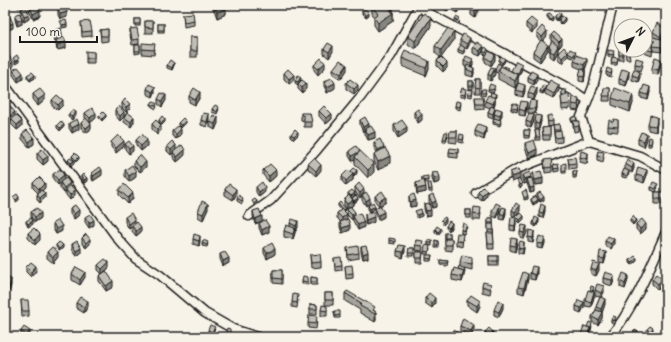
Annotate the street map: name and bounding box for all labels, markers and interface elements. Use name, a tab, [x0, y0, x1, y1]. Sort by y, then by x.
scale bar	[20, 18, 97, 44]
north arrow	[613, 18, 653, 58]
text: 100 m	[26, 24, 60, 39]
text: N	[633, 24, 648, 39]

